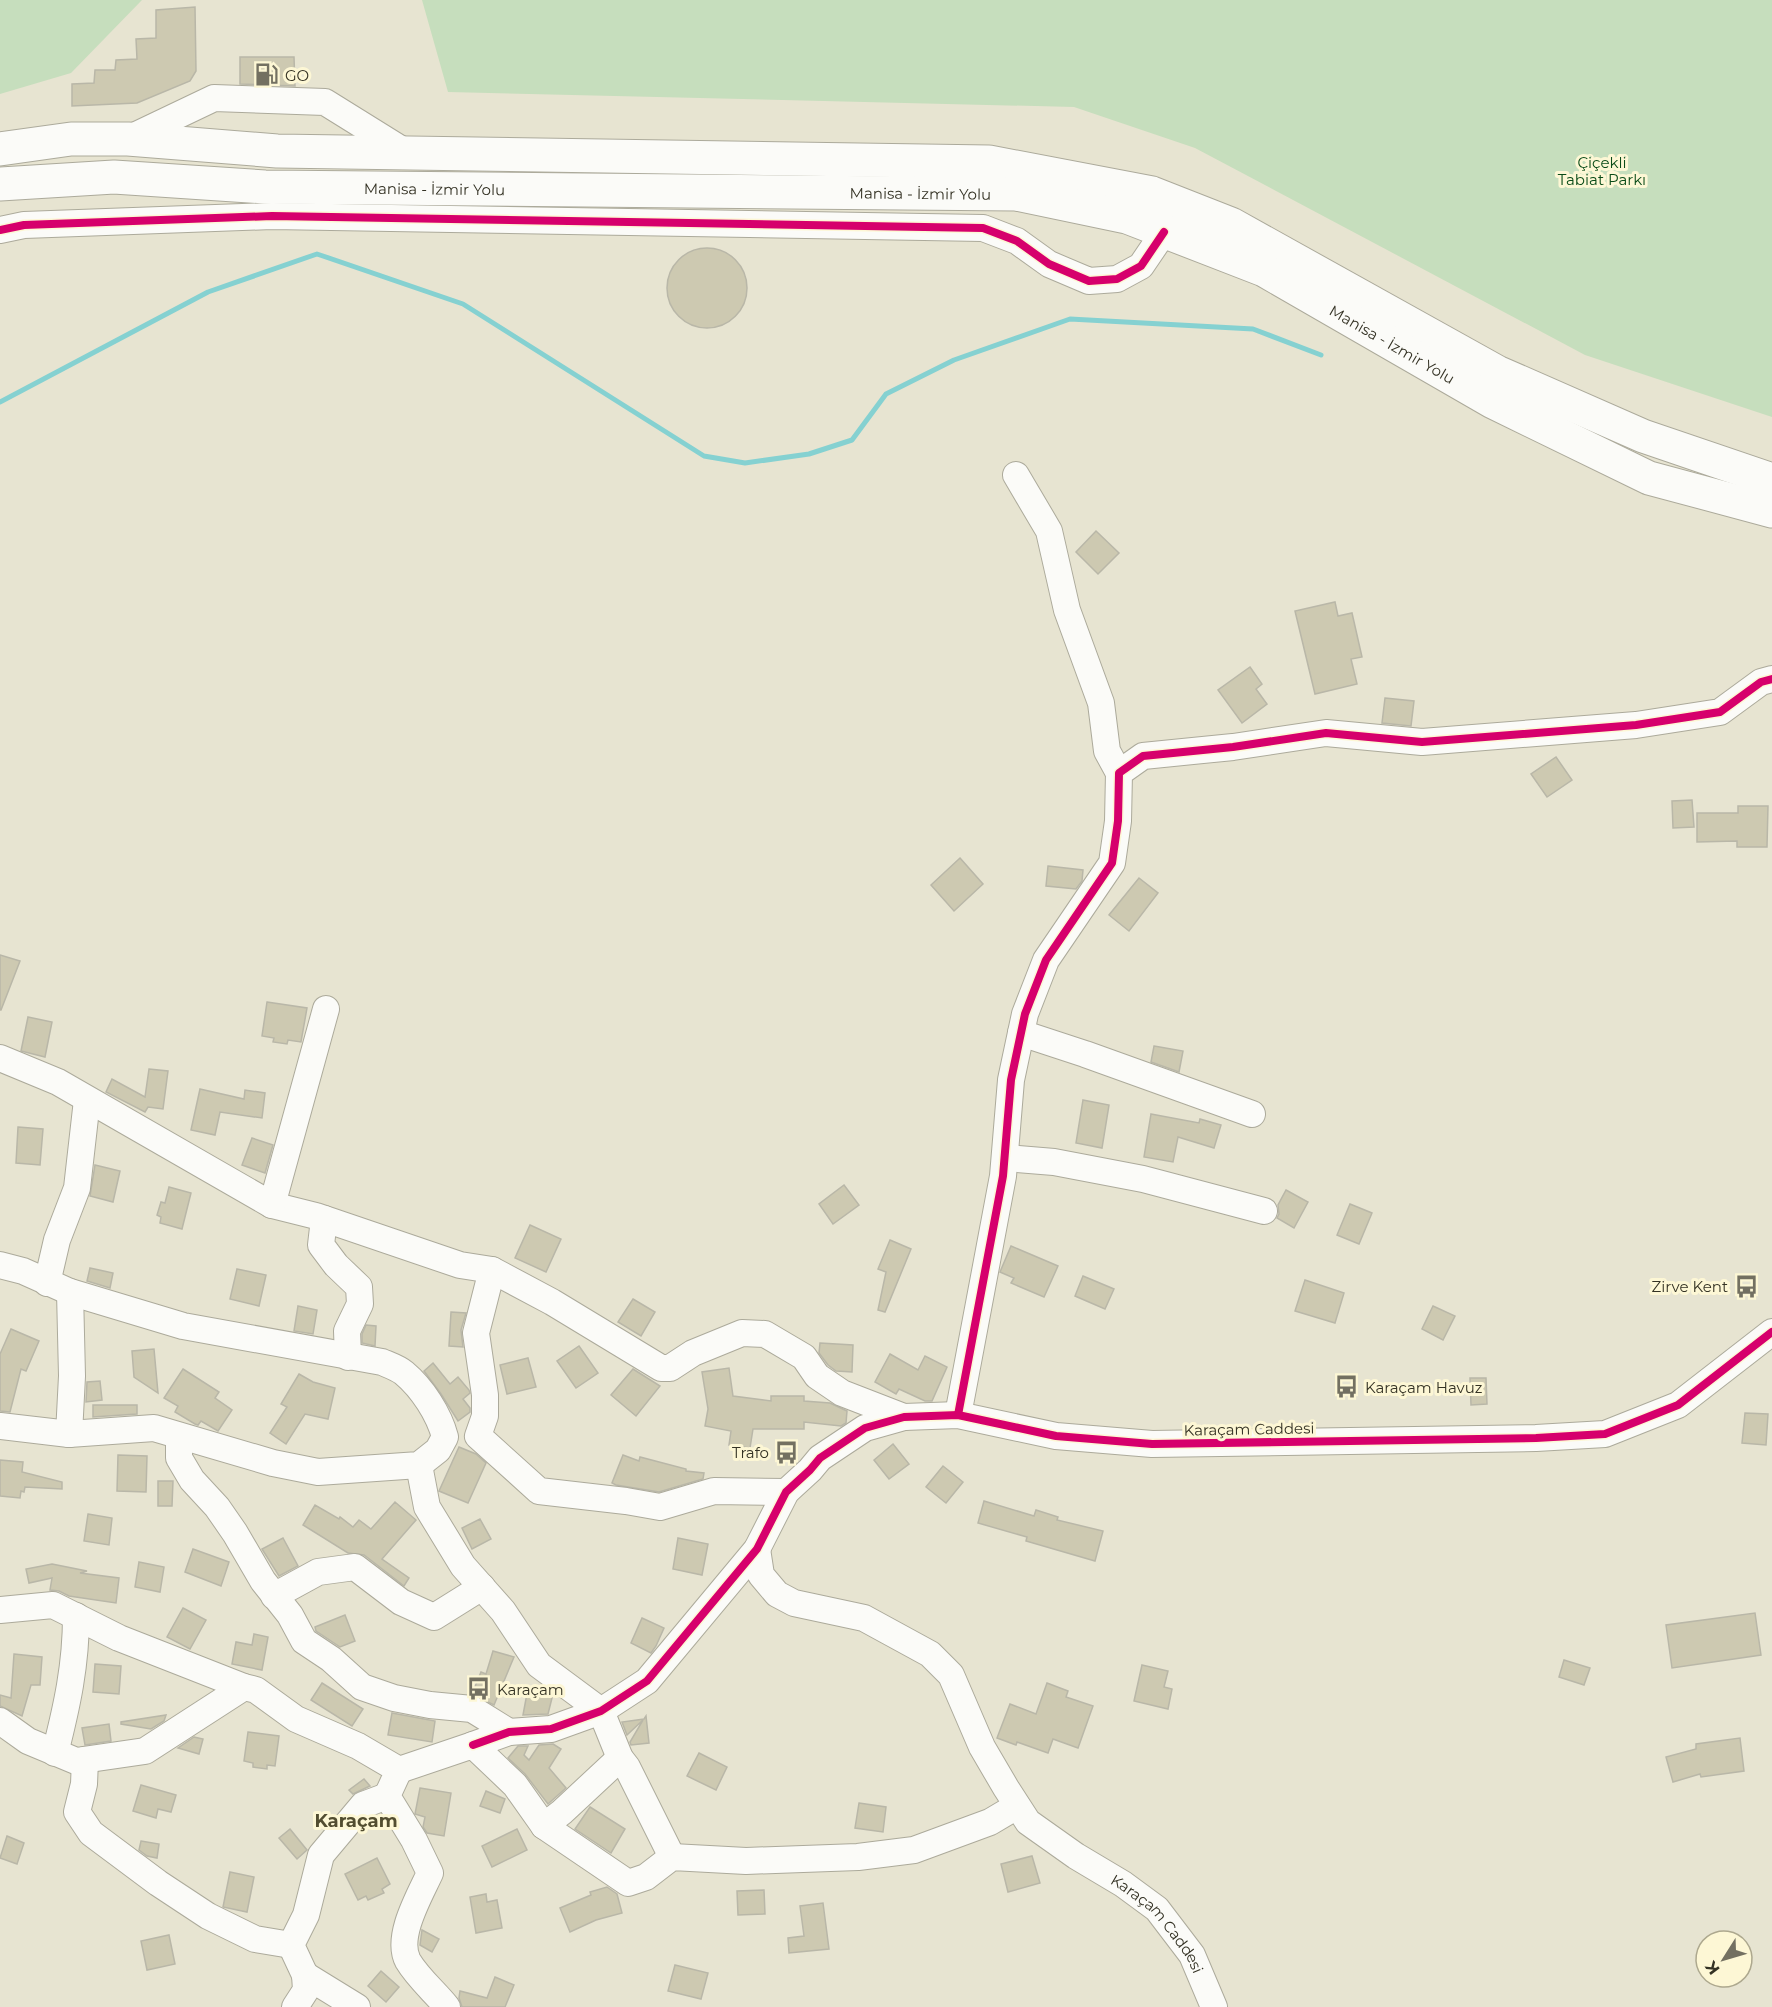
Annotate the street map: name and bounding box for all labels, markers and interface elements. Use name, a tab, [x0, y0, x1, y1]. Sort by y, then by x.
fuel station icon: GO	[254, 62, 280, 88]
place label: GO	[285, 66, 309, 85]
park label: Çiçekli Tabiat Parkı	[1558, 153, 1646, 189]
street label: Manisa - İzmir Yolu	[364, 178, 505, 199]
street label: Manisa - İzmir Yolu	[850, 183, 991, 203]
street label: Manisa - İzmir Yolu	[1326, 300, 1458, 388]
bus stop icon: Zirve Kent	[1733, 1273, 1759, 1299]
place label: Zirve Kent	[1651, 1277, 1728, 1296]
bus stop icon: Karaçam Havuz	[1334, 1374, 1360, 1400]
place label: Karaçam Havuz	[1365, 1378, 1483, 1397]
street label: Karaçam Caddesi	[1183, 1418, 1315, 1440]
bus stop icon: Trafo	[774, 1439, 800, 1465]
place label: Trafo	[732, 1443, 769, 1462]
bus stop icon: Karaçam	[466, 1676, 492, 1702]
place label: Karaçam	[497, 1680, 564, 1699]
district label: Karaçam	[314, 1810, 398, 1832]
street label: Karaçam Caddesi	[1108, 1870, 1208, 1976]
north arrow	[1694, 1929, 1754, 1989]
text: K	[1701, 1956, 1724, 1978]

